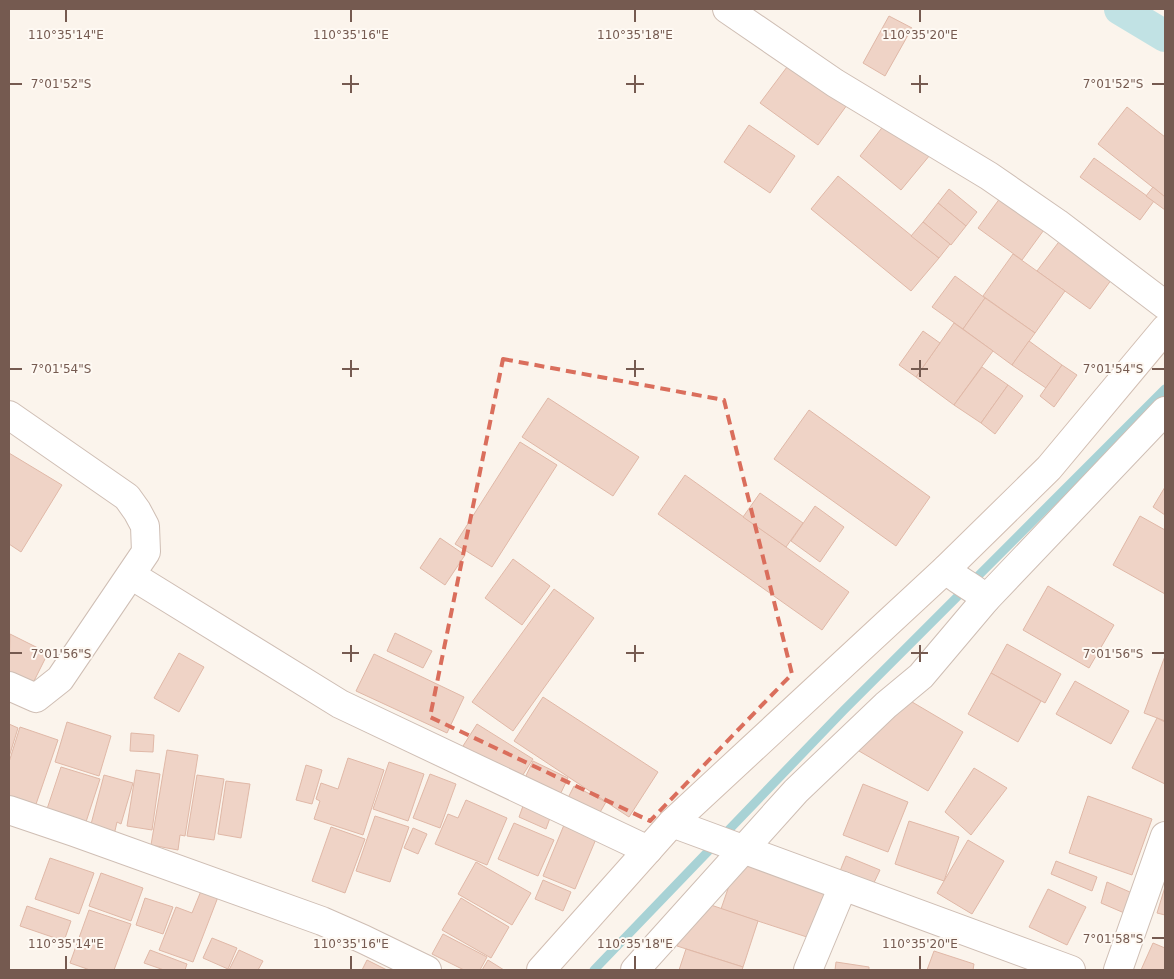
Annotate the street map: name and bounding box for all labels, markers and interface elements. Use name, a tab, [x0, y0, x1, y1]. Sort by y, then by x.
text: 110°35'14"E	[28, 28, 104, 42]
text: 110°35'16"E	[313, 28, 389, 42]
text: 110°35'18"E	[597, 28, 673, 42]
text: 110°35'20"E	[882, 28, 958, 42]
text: 7°01'52"S	[31, 77, 91, 91]
text: 7°01'52"S	[1083, 77, 1143, 91]
text: 7°01'54"S	[31, 362, 91, 376]
text: 7°01'54"S	[1083, 362, 1143, 376]
text: 7°01'56"S	[31, 647, 91, 661]
text: 7°01'56"S	[1083, 647, 1143, 661]
text: 7°01'58"S	[1083, 932, 1143, 946]
text: 110°35'14"E	[28, 937, 104, 951]
text: 110°35'16"E	[313, 937, 389, 951]
text: 110°35'18"E	[597, 937, 673, 951]
text: 110°35'20"E	[882, 937, 958, 951]

